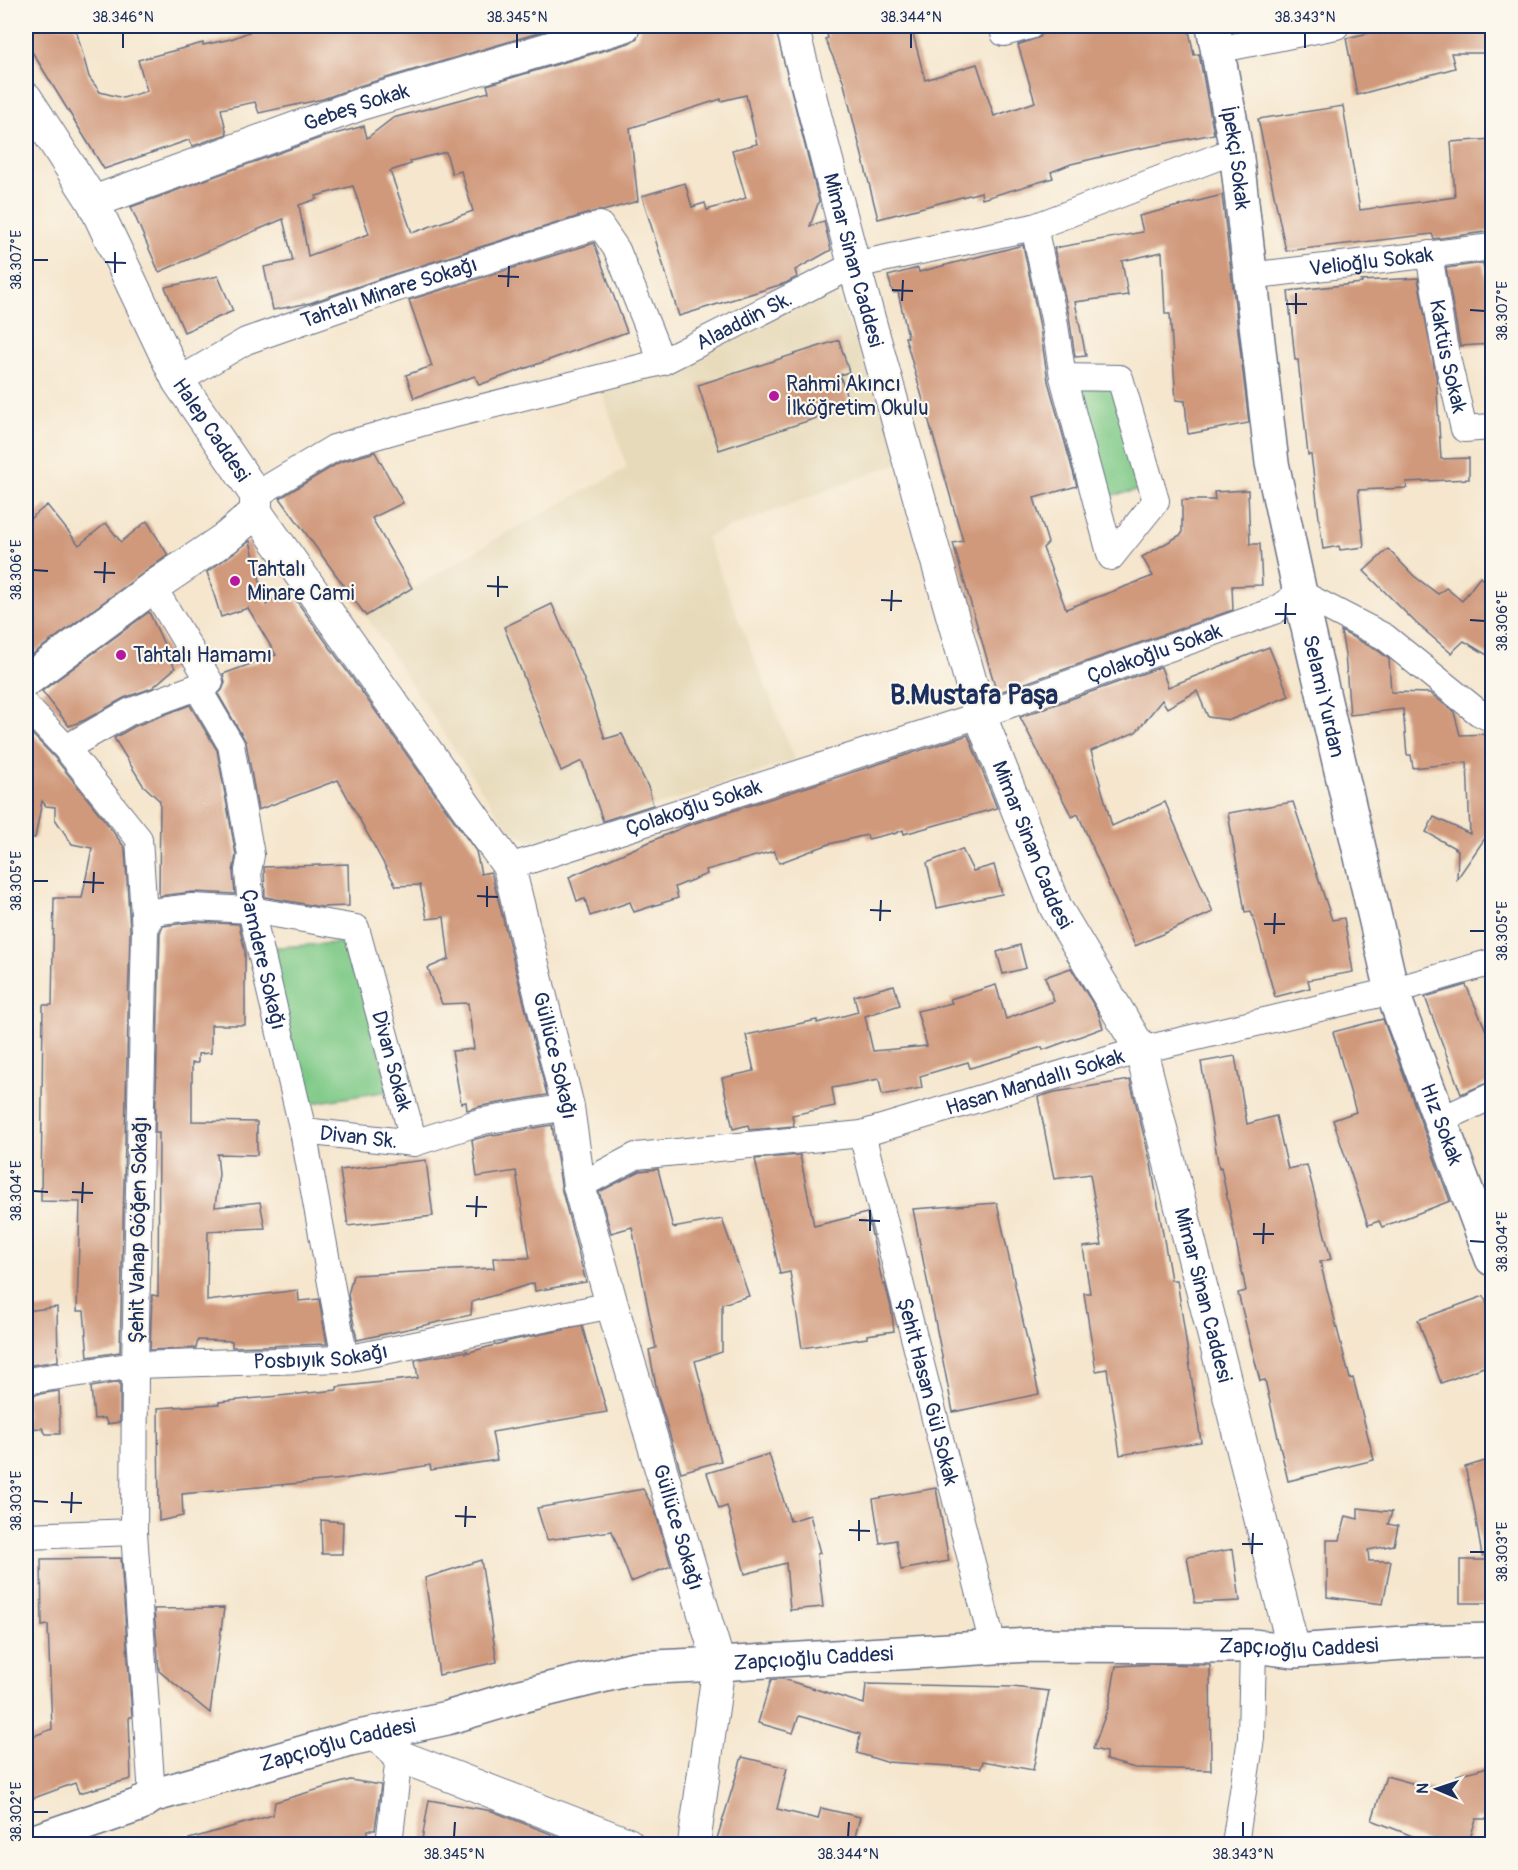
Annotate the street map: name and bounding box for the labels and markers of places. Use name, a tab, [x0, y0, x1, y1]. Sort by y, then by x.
place label: Rahmi Akıncı İlköğretim Okulu	[786, 371, 929, 422]
marker: Rahmi Akıncı İlköğretim Okulu	[767, 389, 781, 403]
place label: Tahtalı Minare Cami	[247, 556, 355, 607]
marker: Tahtalı Minare Cami	[228, 574, 242, 588]
place label: Tahtalı Hamamı	[133, 642, 272, 669]
marker: Tahtalı Hamamı	[114, 648, 128, 662]

